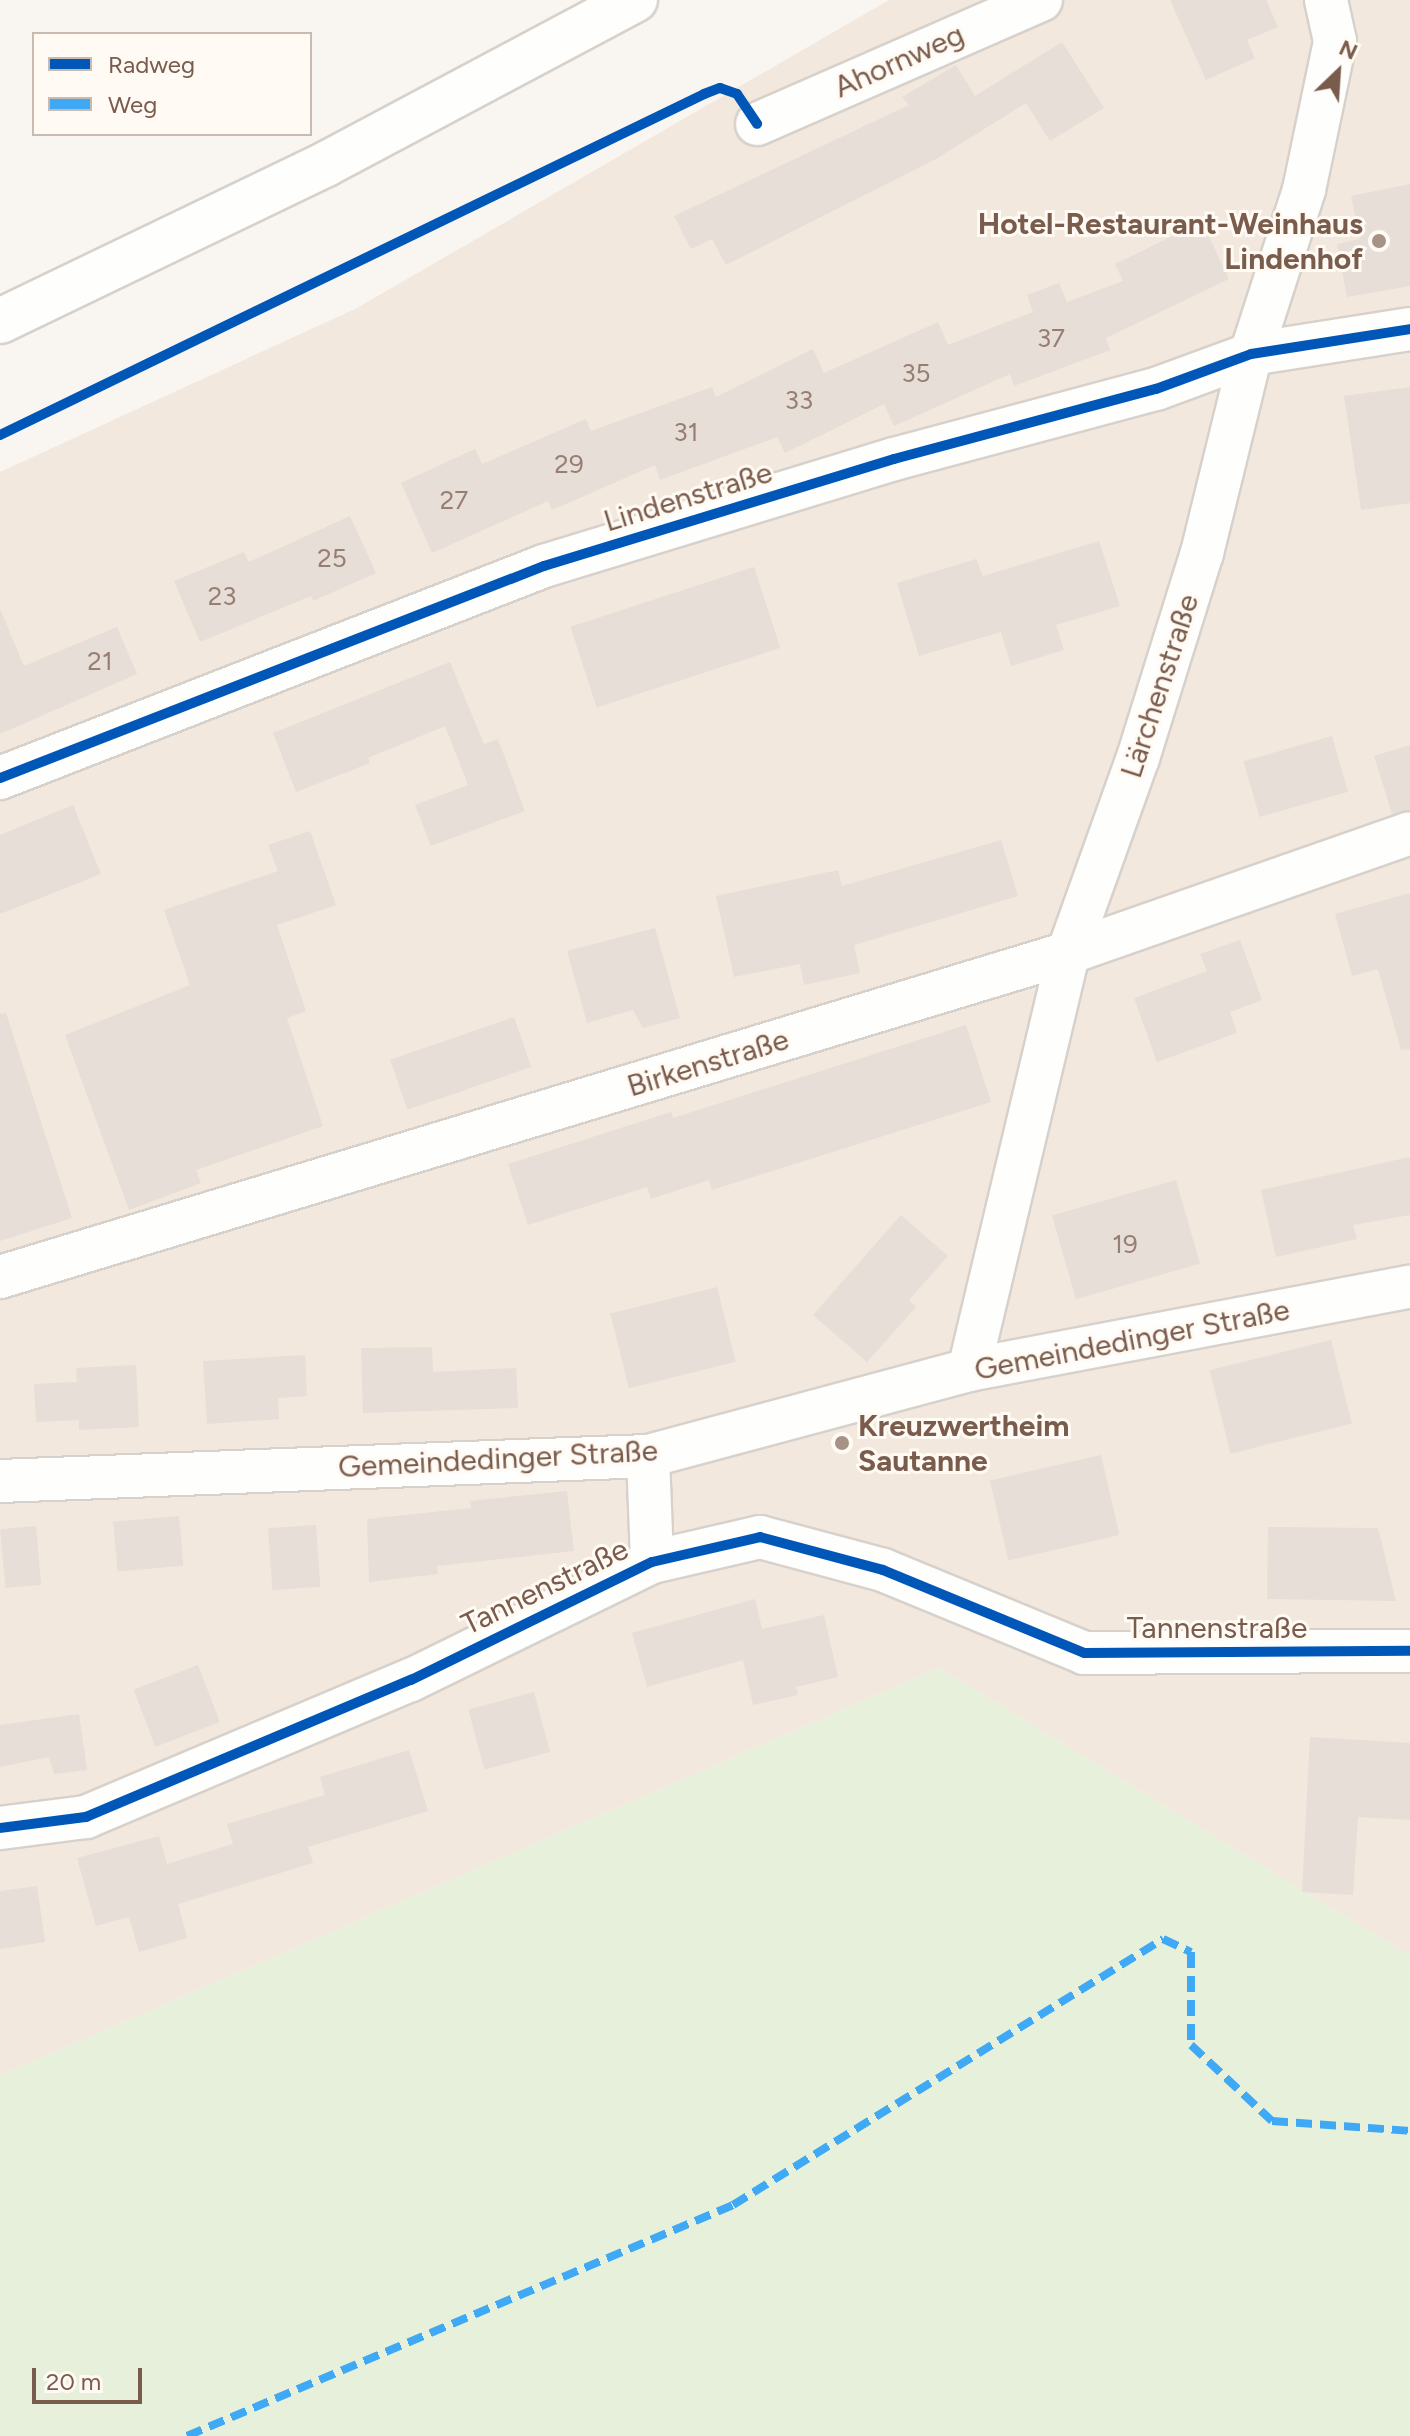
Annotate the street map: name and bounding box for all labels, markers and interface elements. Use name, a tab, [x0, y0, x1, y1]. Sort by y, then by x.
street label: Ahornweg	[829, 16, 969, 106]
legend	[32, 32, 312, 136]
north arrow	[1298, 32, 1378, 112]
text: N	[1335, 34, 1362, 66]
text: Radweg	[108, 50, 195, 79]
text: Weg	[108, 90, 157, 119]
place label: Hotel-Restaurant-Weinhaus Lindenhof	[978, 206, 1363, 276]
marker: Hotel-Restaurant-Weinhaus Lindenhof	[1370, 232, 1388, 250]
house number: 37	[1037, 323, 1065, 355]
house number: 35	[901, 358, 931, 390]
house number: 33	[785, 385, 813, 417]
house number: 31	[674, 417, 698, 449]
house number: 29	[554, 449, 584, 481]
street label: Lindenstraße	[600, 454, 776, 540]
house number: 27	[440, 485, 468, 517]
house number: 25	[317, 543, 347, 575]
house number: 23	[208, 581, 236, 613]
street label: Lärchenstraße	[1113, 590, 1207, 782]
house number: 21	[87, 646, 113, 678]
street label: Birkenstraße	[623, 1021, 793, 1105]
house number: 19	[1112, 1229, 1138, 1261]
street label: Gemeindedinger Straße	[971, 1292, 1293, 1388]
place label: Kreuzwertheim Sautanne	[858, 1408, 1069, 1478]
street label: Gemeindedinger Straße	[337, 1433, 659, 1485]
marker: Kreuzwertheim Sautanne	[833, 1434, 851, 1452]
street label: Tannenstraße	[456, 1531, 634, 1643]
street label: Tannenstraße	[1127, 1610, 1307, 1646]
scale bar	[36, 2352, 146, 2402]
text: 20 m	[46, 2367, 101, 2396]

